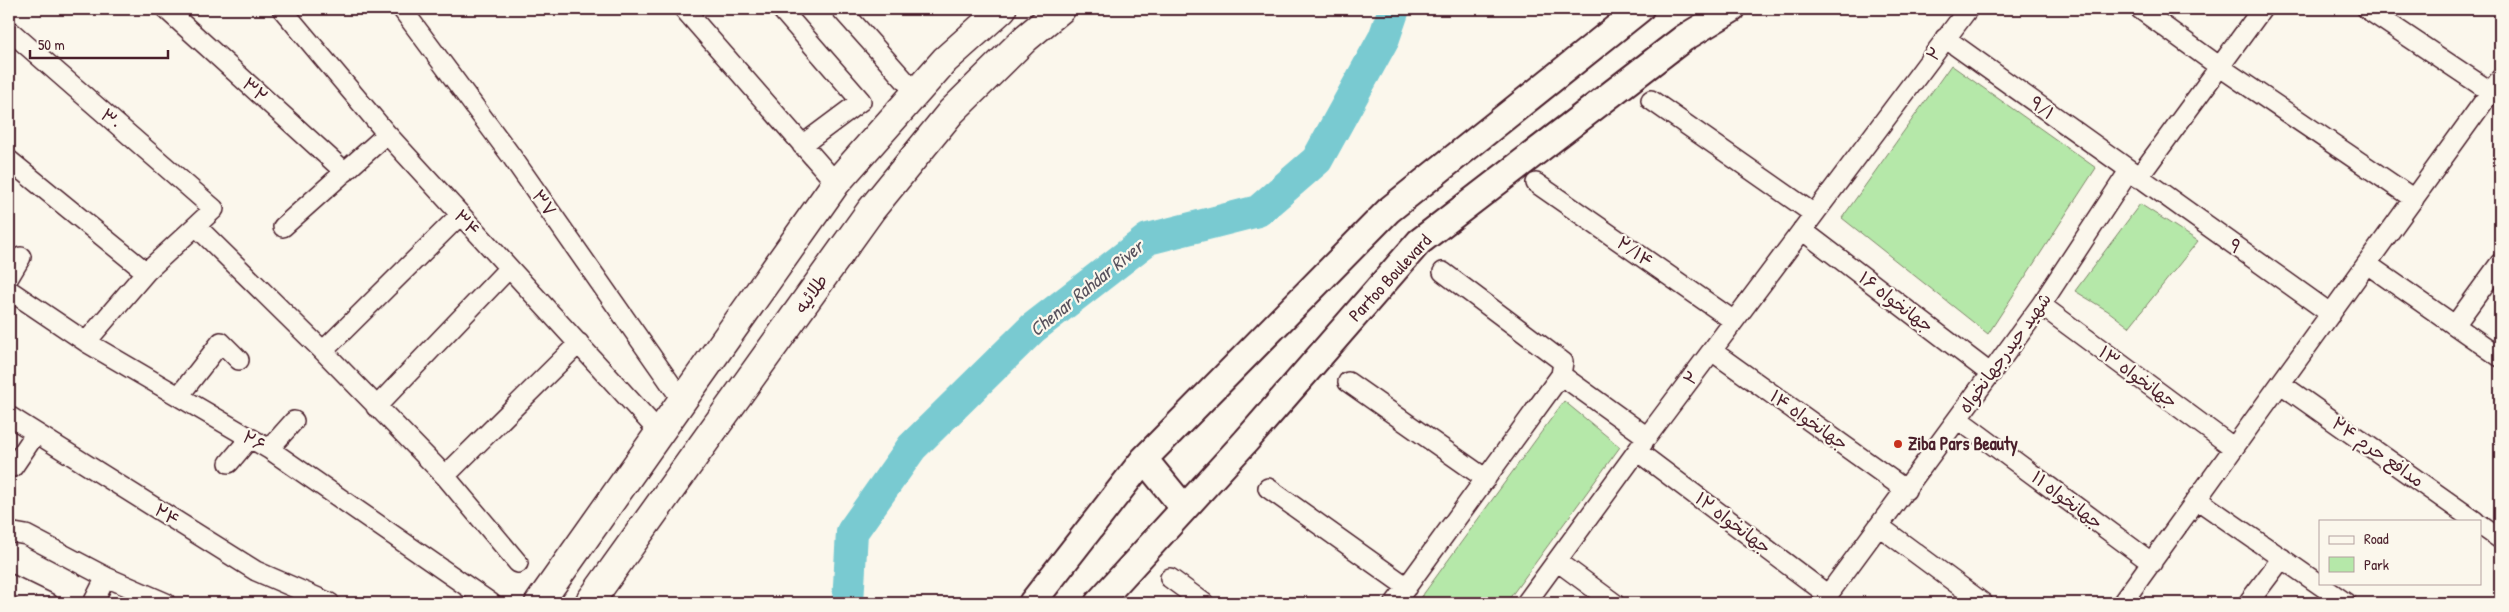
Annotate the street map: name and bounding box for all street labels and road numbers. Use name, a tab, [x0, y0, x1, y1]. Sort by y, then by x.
street label: ۲	[1920, 41, 1947, 66]
street label: ۳۲	[237, 71, 274, 108]
street label: ۹/۱	[2025, 90, 2060, 125]
street label: ۳۰	[95, 102, 127, 135]
street label: ۳۷	[526, 184, 563, 221]
street label: ۳۴	[449, 204, 486, 242]
street label: Partoo Boulevard	[1343, 228, 1437, 327]
street label: ۲/۱۴	[1612, 230, 1659, 273]
street label: ۹	[2223, 232, 2247, 259]
street label: جهانخواه ۱۶	[1854, 265, 1939, 338]
street label: طلائیه	[788, 269, 833, 319]
street label: شهید حیدرجهانخواه	[1952, 287, 2057, 418]
street label: جهانخواه ۱۳	[2094, 339, 2183, 414]
street label: ۲	[1677, 365, 1704, 390]
street label: جهانخواه ۱۴	[1765, 383, 1854, 456]
street label: مدافع حرم ۲۴	[2326, 410, 2430, 494]
street label: ۲۶	[238, 424, 271, 457]
street label: جهانخواه ۱۱	[2026, 464, 2108, 535]
street label: جهانخواه ۱۲	[1690, 486, 1776, 559]
street label: ۲۴	[150, 497, 185, 532]

